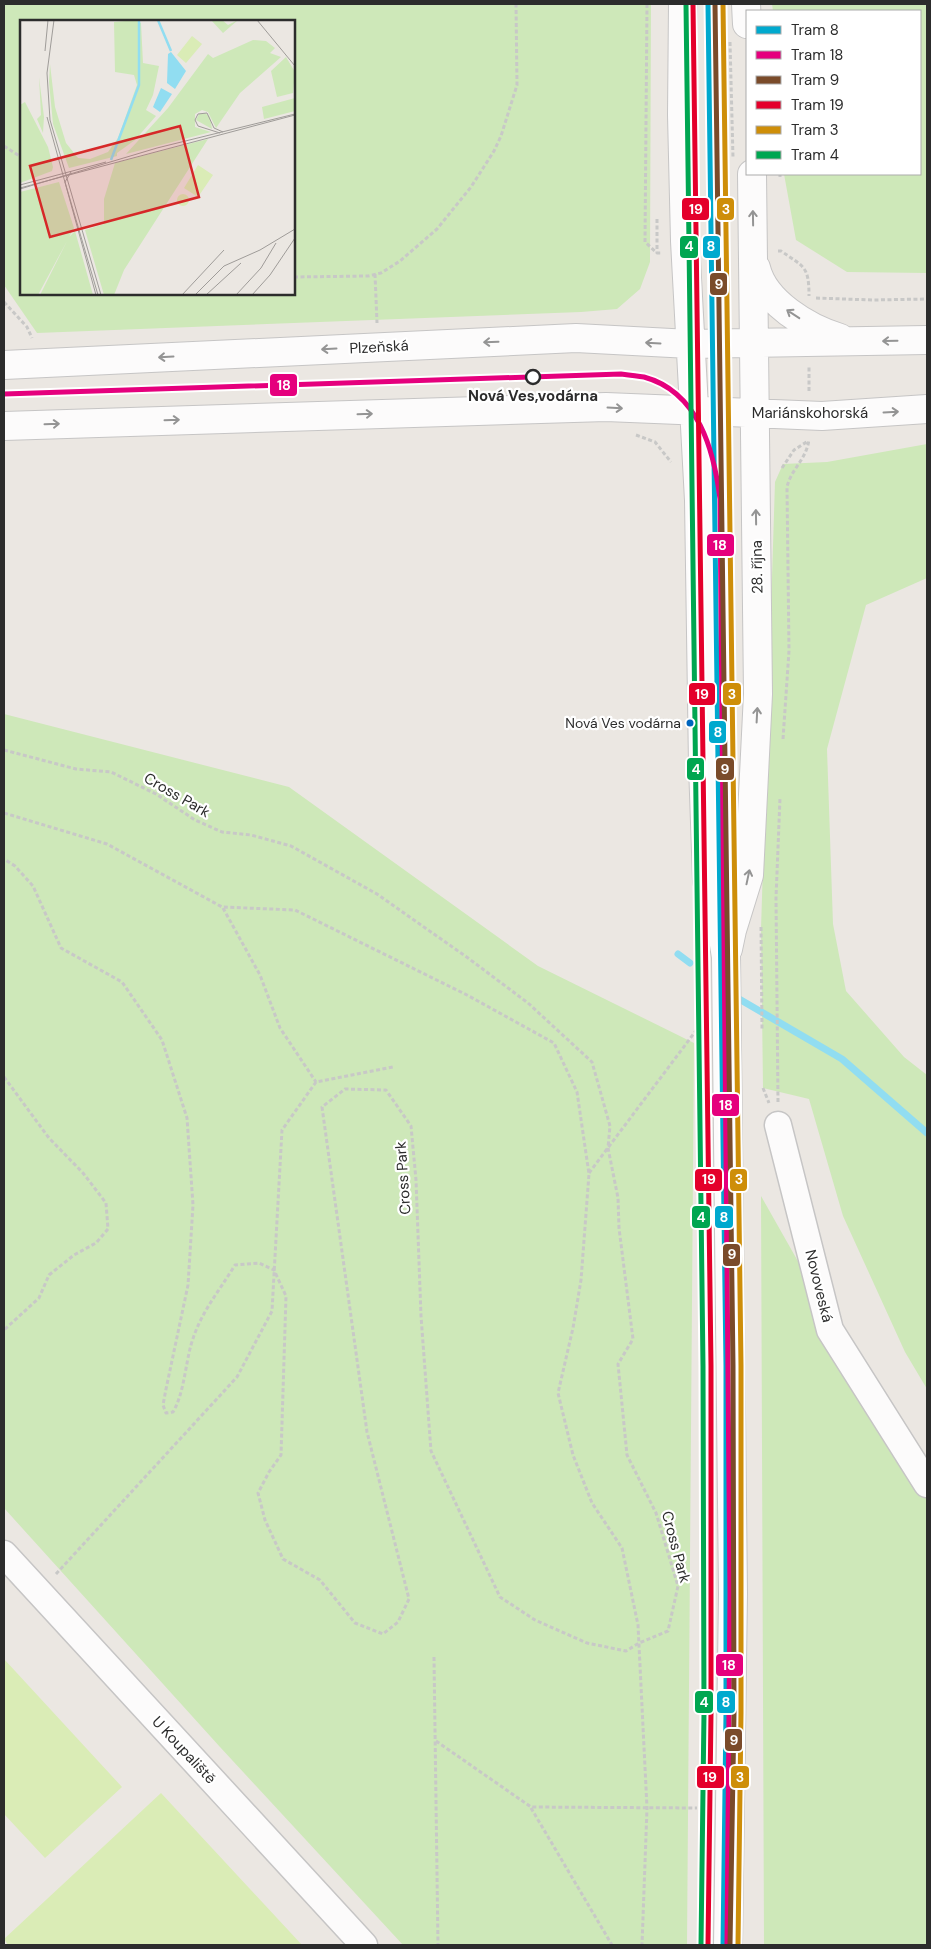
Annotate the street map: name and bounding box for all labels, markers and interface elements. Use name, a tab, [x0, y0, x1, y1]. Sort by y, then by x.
legend	[746, 10, 921, 175]
inset map	[20, 20, 295, 295]
text: Tram 8	[791, 20, 839, 40]
text: Tram 18	[791, 45, 843, 65]
text: Tram 9	[791, 70, 839, 90]
text: Tram 19	[791, 95, 844, 115]
text: Tram 3	[791, 120, 839, 140]
text: Tram 4	[791, 145, 839, 165]
line badge: 19	[681, 197, 710, 221]
line badge: 3	[716, 197, 735, 221]
text: 19	[689, 200, 703, 218]
text: 3	[722, 200, 730, 218]
one-way arrow	[749, 210, 758, 226]
line badge: 4	[679, 235, 699, 259]
line badge: 8	[702, 235, 721, 259]
text: 4	[684, 237, 694, 255]
text: 8	[707, 237, 716, 255]
line badge: 9	[709, 272, 728, 296]
text: 9	[715, 275, 724, 293]
one-way arrow	[786, 309, 800, 319]
street label: Plzeňská	[349, 335, 409, 359]
one-way arrow	[882, 336, 898, 346]
one-way arrow	[483, 337, 499, 346]
one-way arrow	[646, 339, 662, 348]
one-way arrow	[321, 344, 338, 354]
one-way arrow	[159, 352, 175, 362]
marker: Nová Ves,vodárna	[525, 369, 541, 385]
line badge: 18	[269, 373, 298, 397]
text: 18	[277, 376, 291, 394]
place label: Nová Ves,vodárna	[468, 386, 598, 406]
one-way arrow	[607, 403, 623, 412]
street label: Mariánskohorská	[752, 403, 868, 423]
one-way arrow	[883, 407, 899, 416]
one-way arrow	[357, 410, 373, 419]
one-way arrow	[164, 415, 180, 425]
one-way arrow	[44, 419, 60, 429]
one-way arrow	[751, 509, 761, 526]
line badge: 18	[706, 533, 735, 557]
text: 18	[713, 536, 727, 554]
street label: 28. října	[747, 540, 767, 594]
line badge: 19	[688, 682, 716, 706]
line badge: 3	[722, 682, 742, 706]
text: 19	[695, 685, 709, 703]
text: 3	[728, 685, 736, 703]
one-way arrow	[753, 707, 762, 723]
place label: Nová Ves vodárna	[565, 714, 681, 732]
marker: Nová Ves vodárna	[685, 718, 695, 728]
line badge: 8	[708, 720, 727, 744]
text: 8	[714, 723, 723, 741]
line badge: 4	[686, 757, 705, 781]
line badge: 9	[715, 757, 735, 781]
text: 4	[691, 760, 701, 778]
text: 9	[721, 760, 730, 778]
street label: Cross Park	[140, 768, 214, 822]
one-way arrow	[744, 869, 753, 885]
line badge: 18	[711, 1093, 740, 1117]
text: 18	[719, 1096, 733, 1114]
street label: Cross Park	[390, 1140, 416, 1215]
line badge: 19	[694, 1168, 723, 1192]
line badge: 3	[729, 1168, 748, 1192]
text: 19	[702, 1170, 716, 1188]
text: 3	[735, 1170, 743, 1188]
line badge: 4	[691, 1205, 711, 1229]
line badge: 8	[714, 1205, 734, 1229]
text: 4	[696, 1208, 706, 1226]
text: 8	[720, 1208, 729, 1226]
line badge: 9	[722, 1243, 741, 1267]
text: 9	[728, 1245, 737, 1263]
street label: Novoveská	[800, 1248, 838, 1324]
street label: Cross Park	[657, 1509, 695, 1586]
line badge: 18	[715, 1653, 744, 1677]
text: 18	[722, 1656, 736, 1674]
line badge: 4	[694, 1690, 714, 1714]
line badge: 8	[716, 1690, 736, 1714]
text: 4	[699, 1693, 709, 1711]
text: 8	[722, 1693, 731, 1711]
street label: U Koupaliště	[148, 1712, 220, 1788]
line badge: 9	[724, 1728, 743, 1752]
text: 9	[730, 1731, 739, 1749]
line badge: 19	[696, 1765, 725, 1789]
line badge: 3	[730, 1765, 750, 1789]
text: 19	[703, 1768, 717, 1786]
text: 3	[736, 1768, 744, 1786]

